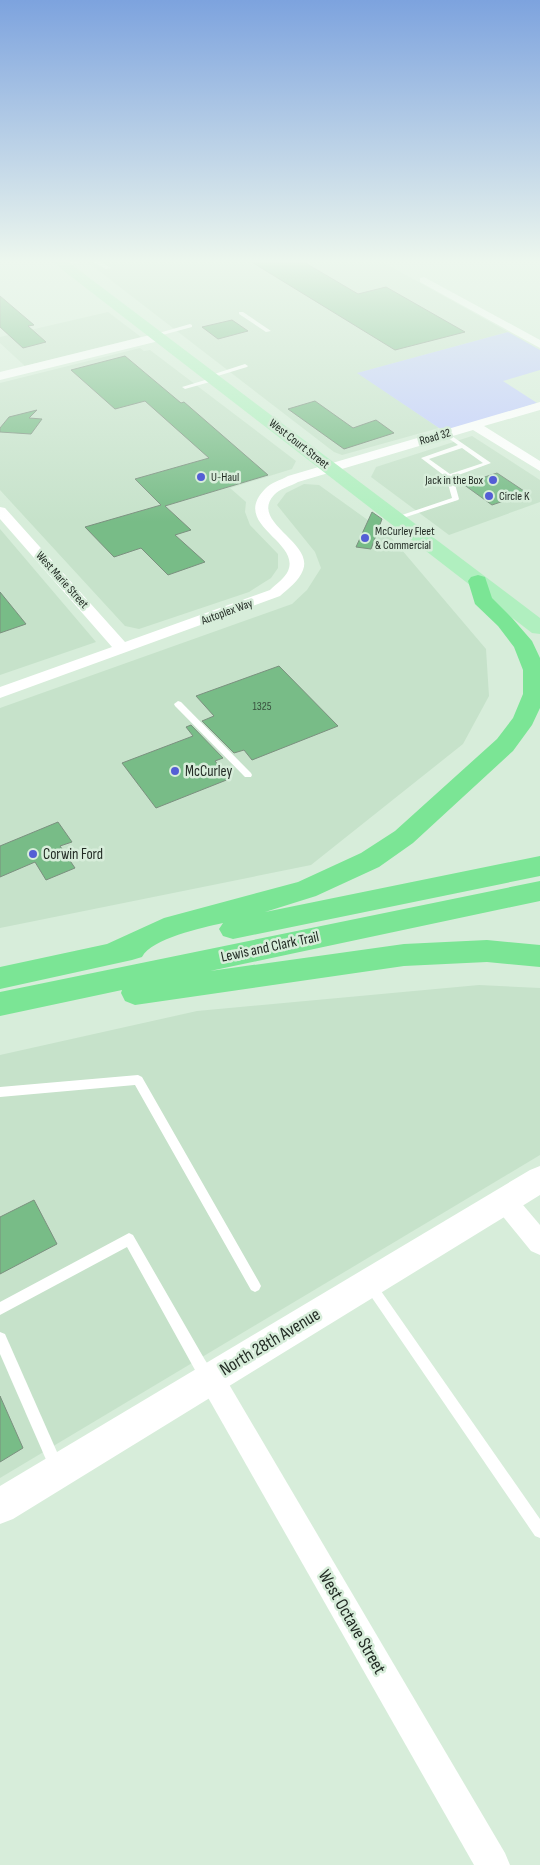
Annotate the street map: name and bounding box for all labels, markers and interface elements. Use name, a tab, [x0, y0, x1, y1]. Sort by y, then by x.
street label: West Court Street	[266, 416, 332, 472]
street label: Road 32	[418, 425, 452, 449]
place label: U-Haul	[211, 470, 239, 485]
marker: U-Haul	[195, 471, 207, 483]
place label: Jack in the Box	[424, 473, 483, 488]
marker: Jack in the Box	[487, 474, 499, 486]
place label: Circle K	[499, 489, 530, 504]
marker: Circle K	[483, 490, 495, 502]
place label: McCurley Fleet & Commercial	[375, 524, 435, 553]
marker: McCurley Fleet & Commercial	[359, 532, 371, 544]
street label: West Marie Street	[32, 548, 92, 612]
street label: Autoplex Way	[198, 596, 255, 629]
house number: 1325	[253, 699, 272, 714]
place label: McCurley	[185, 762, 232, 781]
marker: McCurley	[169, 765, 181, 777]
place label: Corwin Ford	[43, 845, 103, 864]
marker: Corwin Ford	[27, 848, 39, 860]
street label: Lewis and Clark Trail	[219, 927, 321, 967]
street label: North 28th Avenue	[216, 1304, 324, 1380]
street label: West Octave Street	[314, 1566, 390, 1678]

